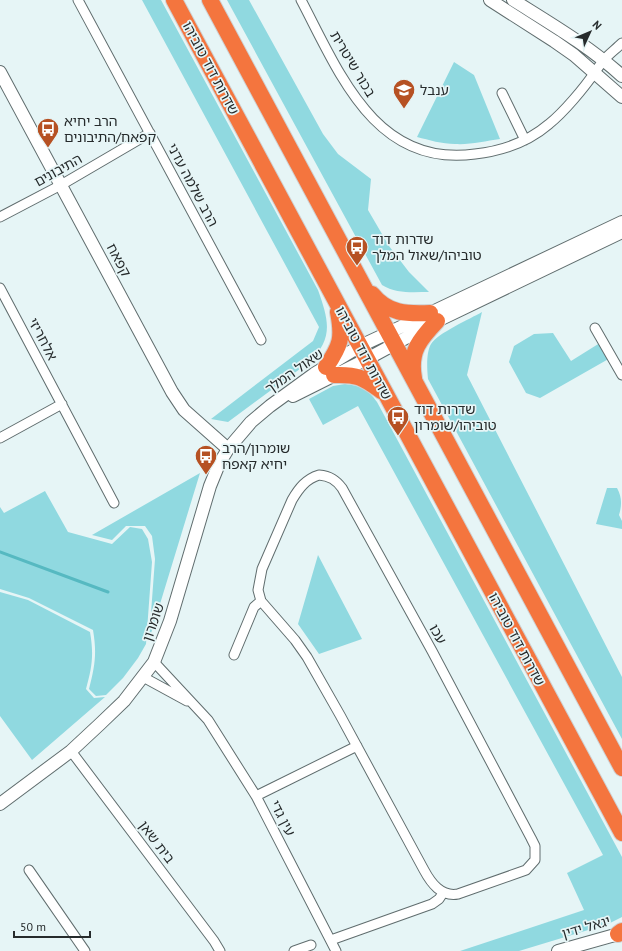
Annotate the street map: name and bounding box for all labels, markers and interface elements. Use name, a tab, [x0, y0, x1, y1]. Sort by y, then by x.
north arrow	[570, 12, 610, 52]
street label: שדרות דוד טוביהו	[179, 18, 243, 118]
text: N	[590, 18, 605, 33]
street label: בכור שיטרית	[326, 28, 380, 100]
school or university icon: ענבל	[391, 77, 417, 110]
place label: ענבל	[420, 81, 449, 99]
place label: הרב יחיא קפאח/התיבונים	[64, 112, 157, 146]
bus stop icon: הרב יחיא קפאח/התיבונים	[35, 116, 61, 149]
street label: הרב שלמה עדני	[164, 140, 222, 230]
street label: התיבונים	[31, 150, 85, 190]
place label: שדרות דוד טוביהו/שאול המלך	[372, 230, 482, 264]
bus stop icon: שדרות דוד טוביהו/שאול המלך	[344, 234, 370, 267]
street label: קפאח	[103, 240, 135, 280]
street label: שדרות דוד טוביהו	[332, 303, 396, 403]
street label: אלחריזי	[24, 315, 62, 363]
street label: שאול המלך	[261, 344, 327, 398]
place label: שדרות דוד טוביהו/שומרון	[414, 400, 497, 434]
bus stop icon: שדרות דוד טוביהו/שומרון	[385, 404, 411, 437]
place label: שומרון/הרב יחיא קאפח	[222, 439, 290, 473]
bus stop icon: שומרון/הרב יחיא קאפח	[193, 443, 219, 476]
street label: שדרות דוד טוביהו	[485, 589, 549, 689]
street label: שומרון	[138, 600, 168, 644]
street label: עכו	[425, 621, 451, 647]
street label: עין גדי	[266, 797, 300, 839]
street label: בית שאן	[135, 817, 179, 867]
street label: יגאל ידין	[560, 912, 612, 942]
scale bar	[14, 913, 90, 939]
text: 50 m	[20, 919, 46, 934]

